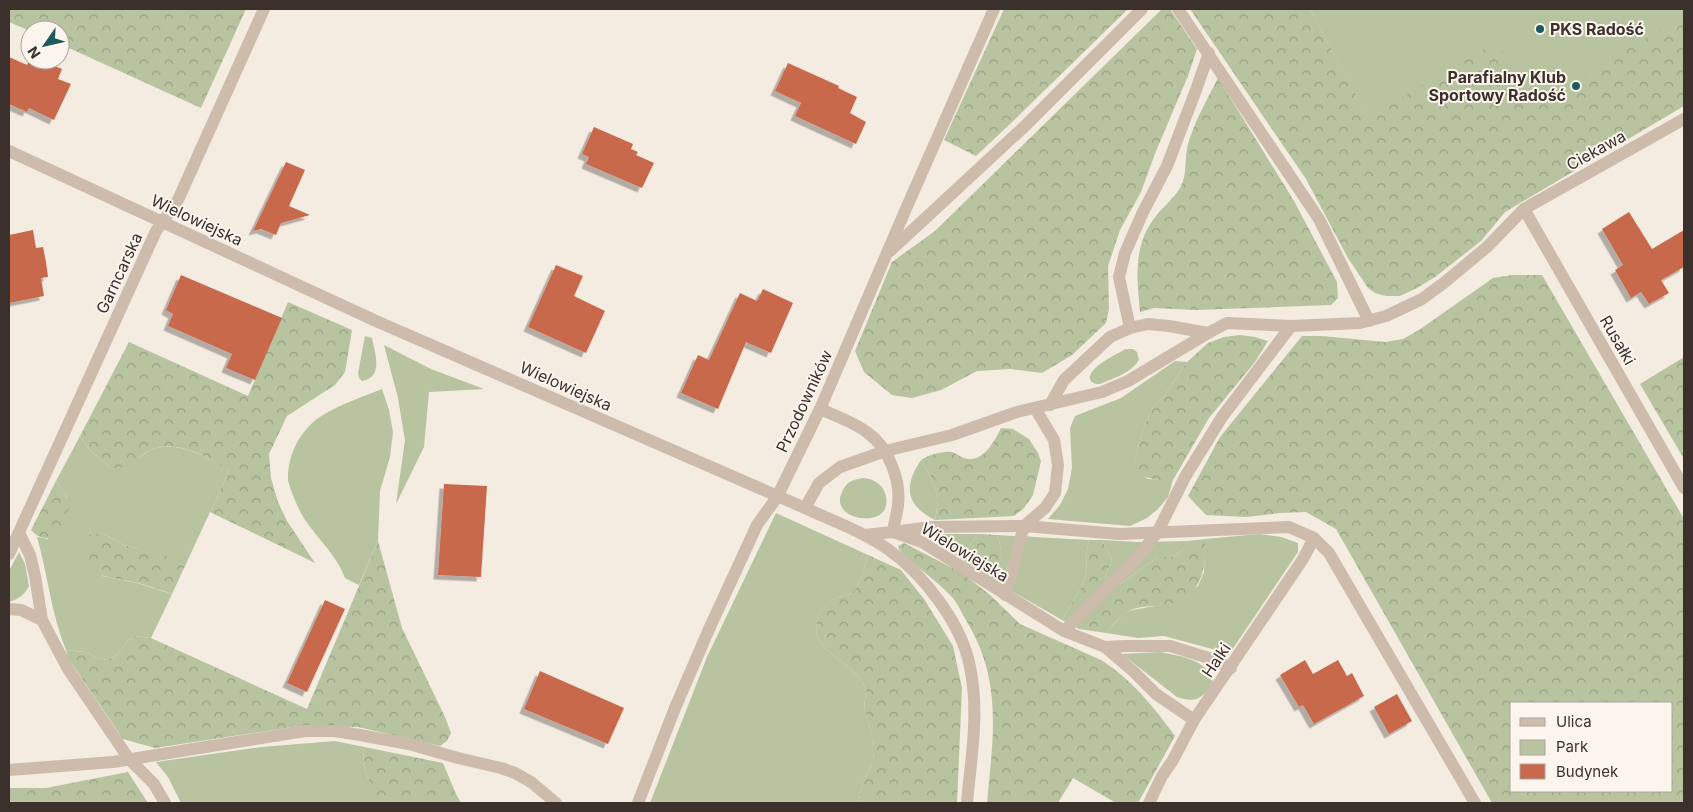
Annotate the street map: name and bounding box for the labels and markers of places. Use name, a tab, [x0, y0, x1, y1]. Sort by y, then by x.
place label: PKS Radość	[1550, 19, 1644, 39]
marker: PKS Radość	[1534, 23, 1546, 35]
place label: Parafialny Klub Sportowy Radość	[1428, 67, 1566, 105]
marker: Parafialny Klub Sportowy Radość	[1570, 80, 1582, 92]

